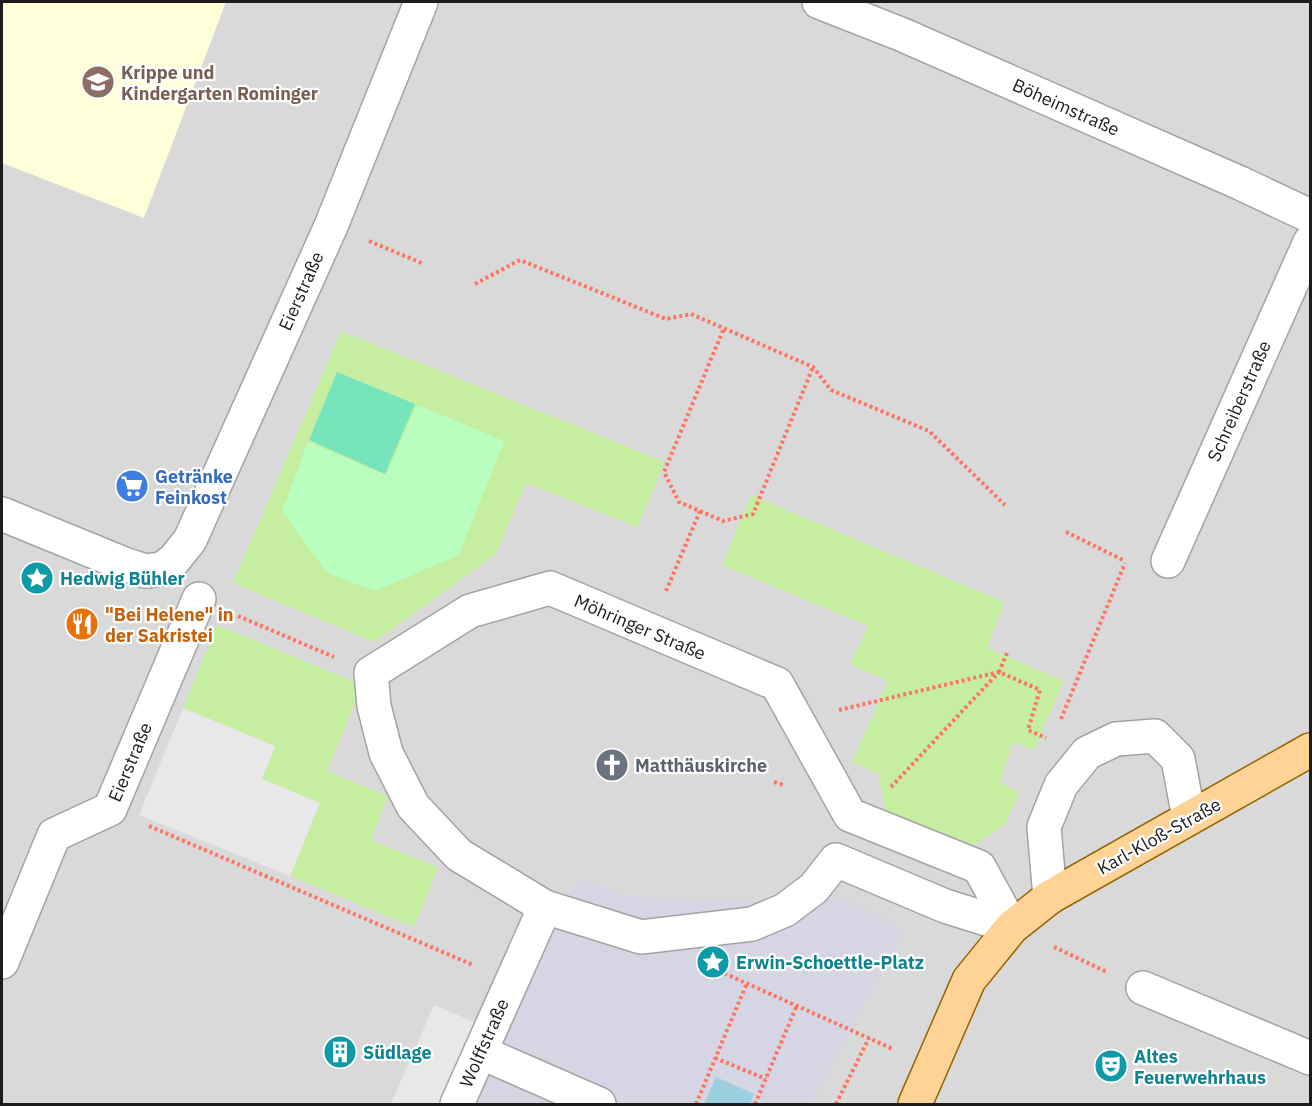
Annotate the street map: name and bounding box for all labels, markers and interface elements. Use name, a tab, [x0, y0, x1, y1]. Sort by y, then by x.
place label: Krippe und Kindergarten Rominger	[121, 61, 318, 105]
school or university icon: Krippe und Kindergarten Rominger	[80, 64, 116, 100]
street label: Böheimstraße	[1009, 73, 1123, 141]
street label: Eierstraße	[273, 248, 329, 334]
street label: Schreiberstraße	[1202, 337, 1276, 465]
place label: Getränke Feinkost	[155, 465, 233, 509]
supermarket icon: Getränke Feinkost	[114, 468, 150, 504]
place icon: Hedwig Bühler	[19, 560, 55, 596]
place label: Hedwig Bühler	[60, 567, 185, 590]
street label: Möhringer Straße	[571, 589, 709, 665]
place label: "Bei Helene" in der Sakristei	[105, 603, 234, 647]
restaurant icon: "Bei Helene" in der Sakristei	[64, 606, 100, 642]
street label: Eierstraße	[103, 719, 157, 805]
church icon: Matthäuskirche	[594, 747, 630, 783]
place label: Matthäuskirche	[635, 754, 767, 777]
street label: Karl-Kloß-Straße	[1093, 792, 1225, 880]
place icon: Erwin-Schoettle-Platz	[695, 944, 731, 980]
place label: Erwin-Schoettle-Platz	[736, 951, 924, 974]
street label: Wolffstraße	[454, 995, 514, 1091]
building icon: Südlage	[322, 1034, 358, 1070]
place label: Südlage	[363, 1041, 432, 1064]
place label: Altes Feuerwehrhaus	[1134, 1045, 1266, 1089]
theatre icon: Altes Feuerwehrhaus	[1093, 1048, 1129, 1084]

